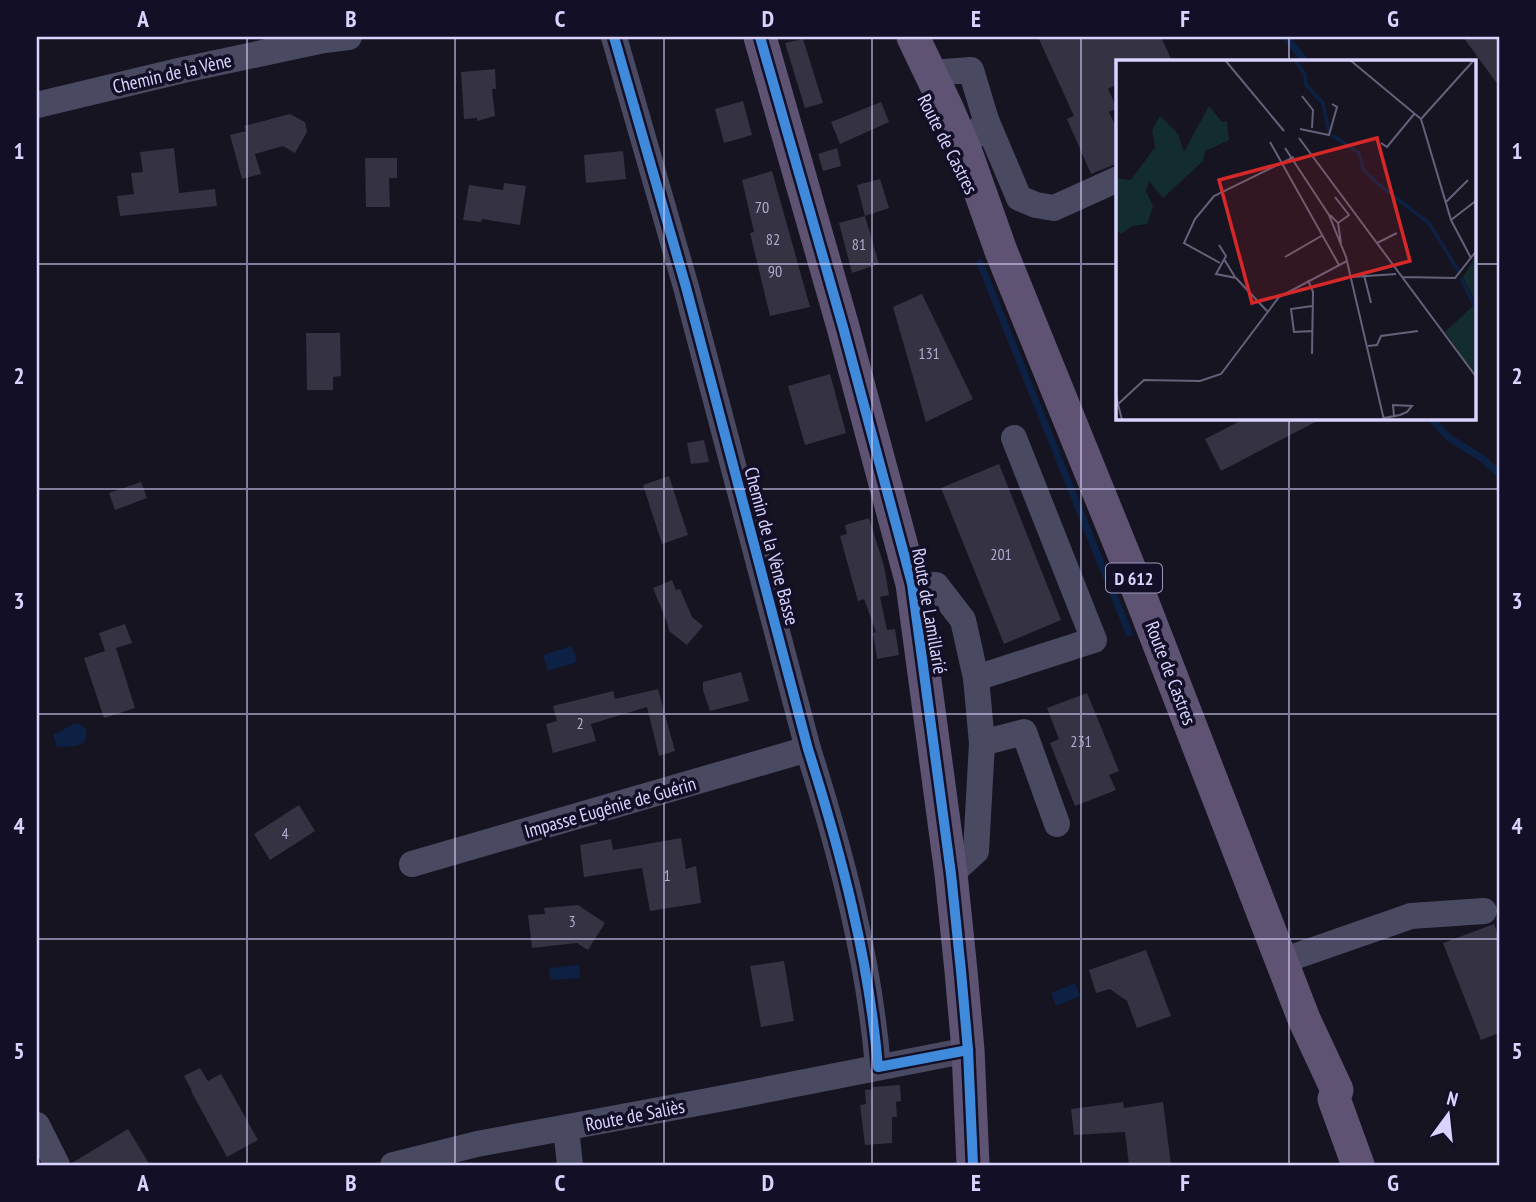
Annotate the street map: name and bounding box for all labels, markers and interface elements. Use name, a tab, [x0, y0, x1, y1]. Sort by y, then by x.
text: A	[136, 4, 149, 33]
text: B	[345, 4, 357, 33]
text: C	[555, 4, 566, 33]
text: D	[762, 4, 774, 33]
text: E	[971, 4, 981, 33]
text: F	[1180, 4, 1190, 33]
text: G	[1387, 4, 1399, 33]
street label: Chemin de la Vène	[110, 48, 234, 98]
inset map	[1116, 60, 1476, 420]
street label: Route de Castres	[913, 90, 983, 198]
text: 1	[14, 136, 25, 165]
text: 1	[1512, 136, 1523, 165]
house number: 70	[755, 197, 769, 217]
house number: 82	[766, 229, 780, 249]
house number: 81	[852, 234, 866, 254]
house number: 90	[768, 261, 782, 281]
house number: 131	[918, 343, 940, 363]
text: 2	[14, 361, 25, 390]
text: 2	[1512, 361, 1523, 390]
street label: Chemin de la Vène Basse	[739, 464, 805, 628]
house number: 201	[990, 544, 1012, 564]
street label: Route de Lamillarié	[907, 546, 953, 676]
road number: D 612	[1106, 564, 1162, 592]
text: 3	[14, 586, 25, 615]
text: 3	[1512, 586, 1523, 615]
street label: Route de Castres	[1140, 618, 1202, 728]
house number: 2	[576, 713, 584, 733]
house number: 231	[1070, 731, 1092, 751]
street label: Impasse Eugénie de Guérin	[521, 771, 699, 843]
text: 4	[14, 811, 25, 840]
text: 4	[1512, 811, 1523, 840]
house number: 4	[281, 823, 289, 843]
house number: 1	[663, 865, 671, 885]
house number: 3	[568, 911, 576, 931]
text: 5	[14, 1036, 25, 1065]
text: 5	[1512, 1036, 1523, 1065]
north arrow	[1414, 1080, 1484, 1150]
text: N	[1444, 1086, 1460, 1111]
street label: Route de Saliès	[583, 1094, 687, 1136]
text: A	[136, 1168, 149, 1197]
text: B	[345, 1168, 357, 1197]
text: C	[555, 1168, 566, 1197]
text: D	[762, 1168, 774, 1197]
text: E	[971, 1168, 981, 1197]
text: F	[1180, 1168, 1190, 1197]
text: G	[1387, 1168, 1399, 1197]

